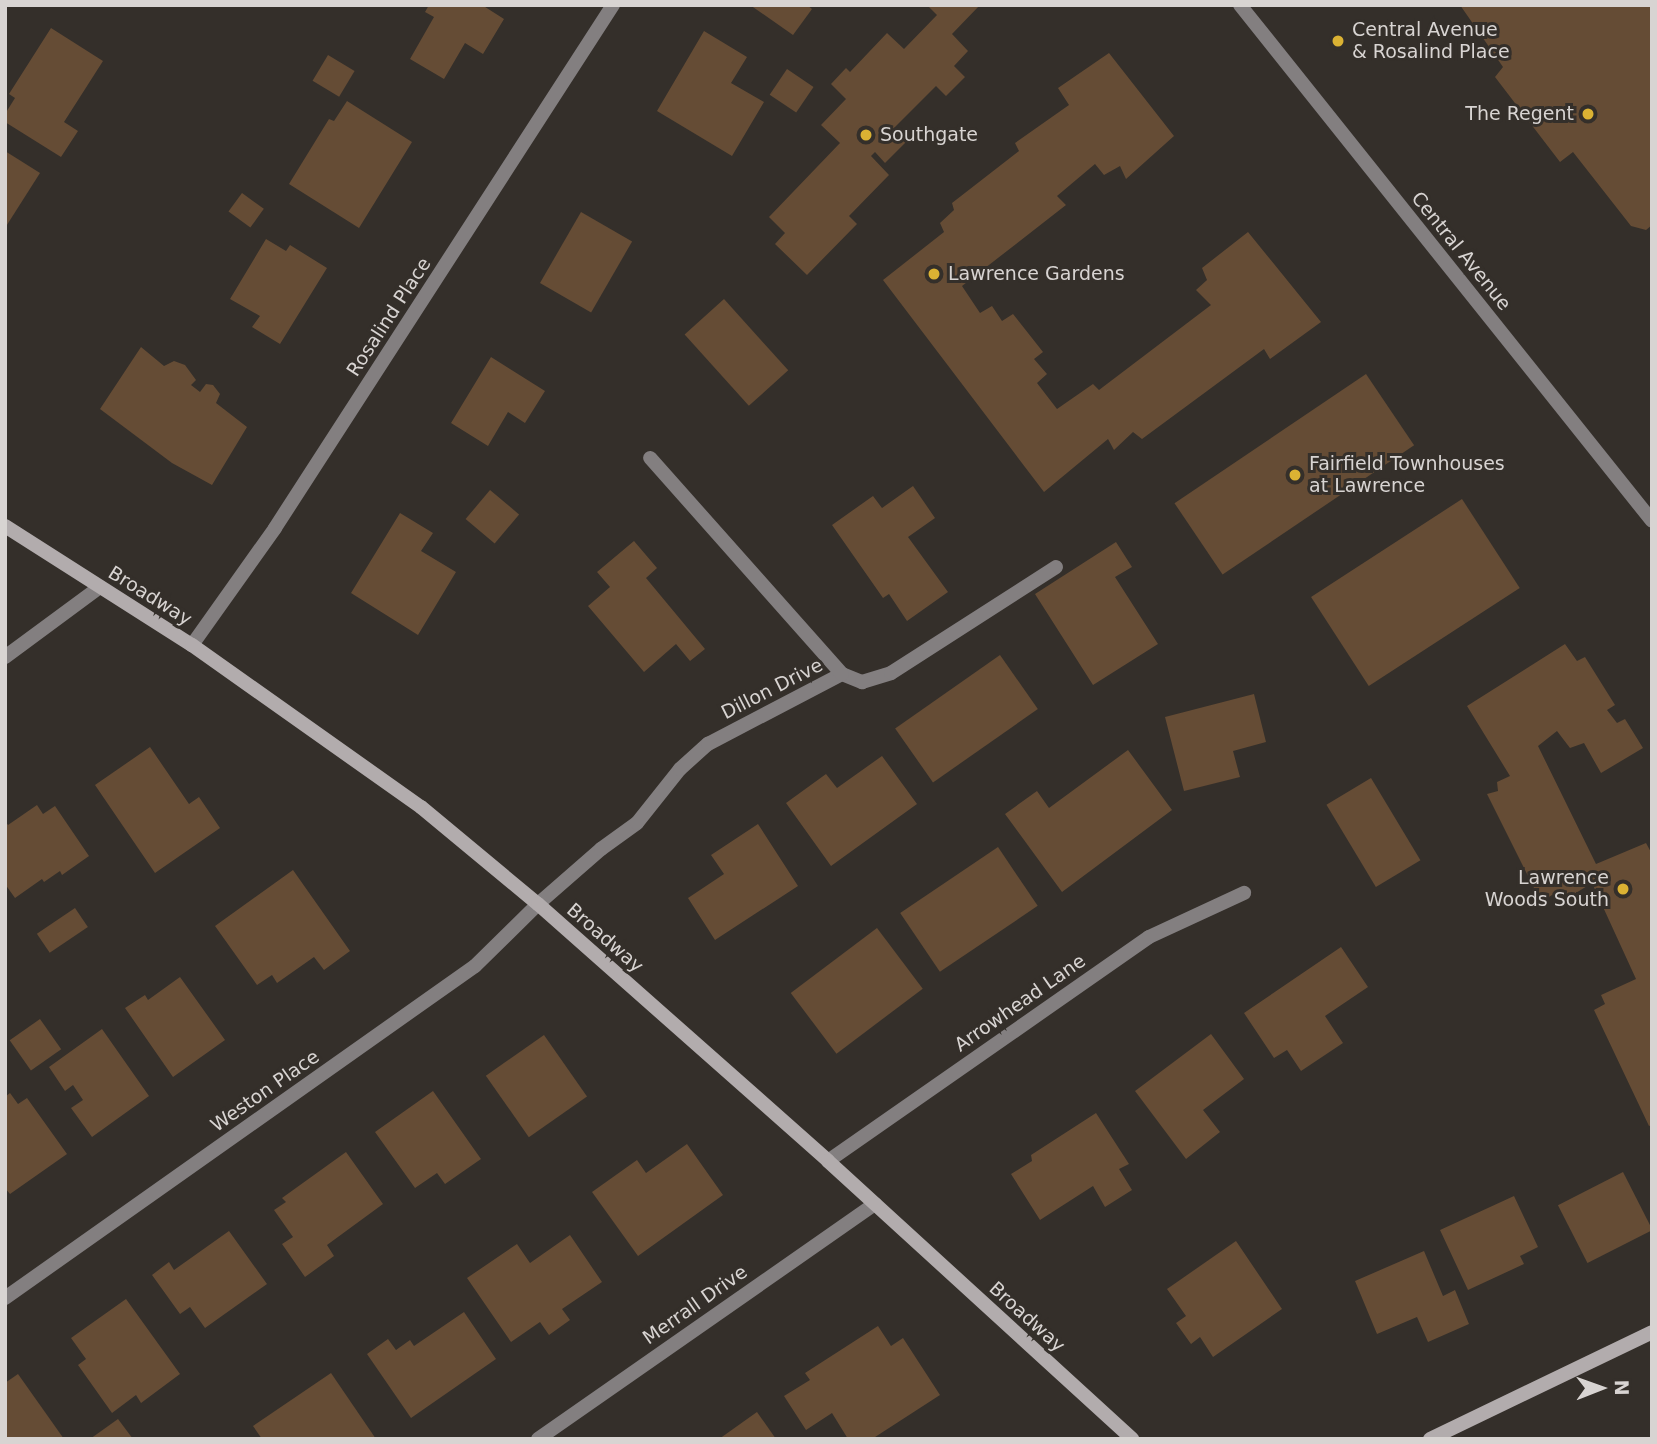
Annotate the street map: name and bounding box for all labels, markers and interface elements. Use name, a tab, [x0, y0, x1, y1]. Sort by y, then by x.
place label: Central Avenue & Rosalind Place	[1352, 19, 1510, 63]
marker: Central Avenue & Rosalind Place	[1330, 33, 1346, 49]
place label: The Regent	[1465, 103, 1574, 125]
marker: The Regent	[1580, 106, 1596, 122]
place label: Southgate	[880, 124, 978, 146]
marker: Southgate	[858, 127, 874, 143]
street label: Central Avenue	[1406, 187, 1516, 315]
street label: Rosalind Place	[342, 253, 436, 381]
place label: Lawrence Gardens	[948, 263, 1125, 285]
marker: Lawrence Gardens	[926, 266, 942, 282]
place label: Fairfield Townhouses at Lawrence	[1309, 453, 1505, 497]
marker: Fairfield Townhouses at Lawrence	[1287, 467, 1303, 483]
street label: Broadway	[104, 561, 196, 631]
street label: Dillon Drive	[717, 654, 827, 724]
place label: Lawrence Woods South	[1485, 867, 1609, 911]
marker: Lawrence Woods South	[1615, 881, 1631, 897]
street label: Broadway	[562, 899, 648, 977]
street label: Arrowhead Lane	[950, 949, 1090, 1057]
street label: Weston Place	[206, 1045, 324, 1137]
street label: Merrall Drive	[638, 1261, 752, 1349]
street label: Broadway	[984, 1277, 1070, 1357]
north arrow	[1566, 1353, 1636, 1423]
text: N	[1611, 1379, 1633, 1396]

